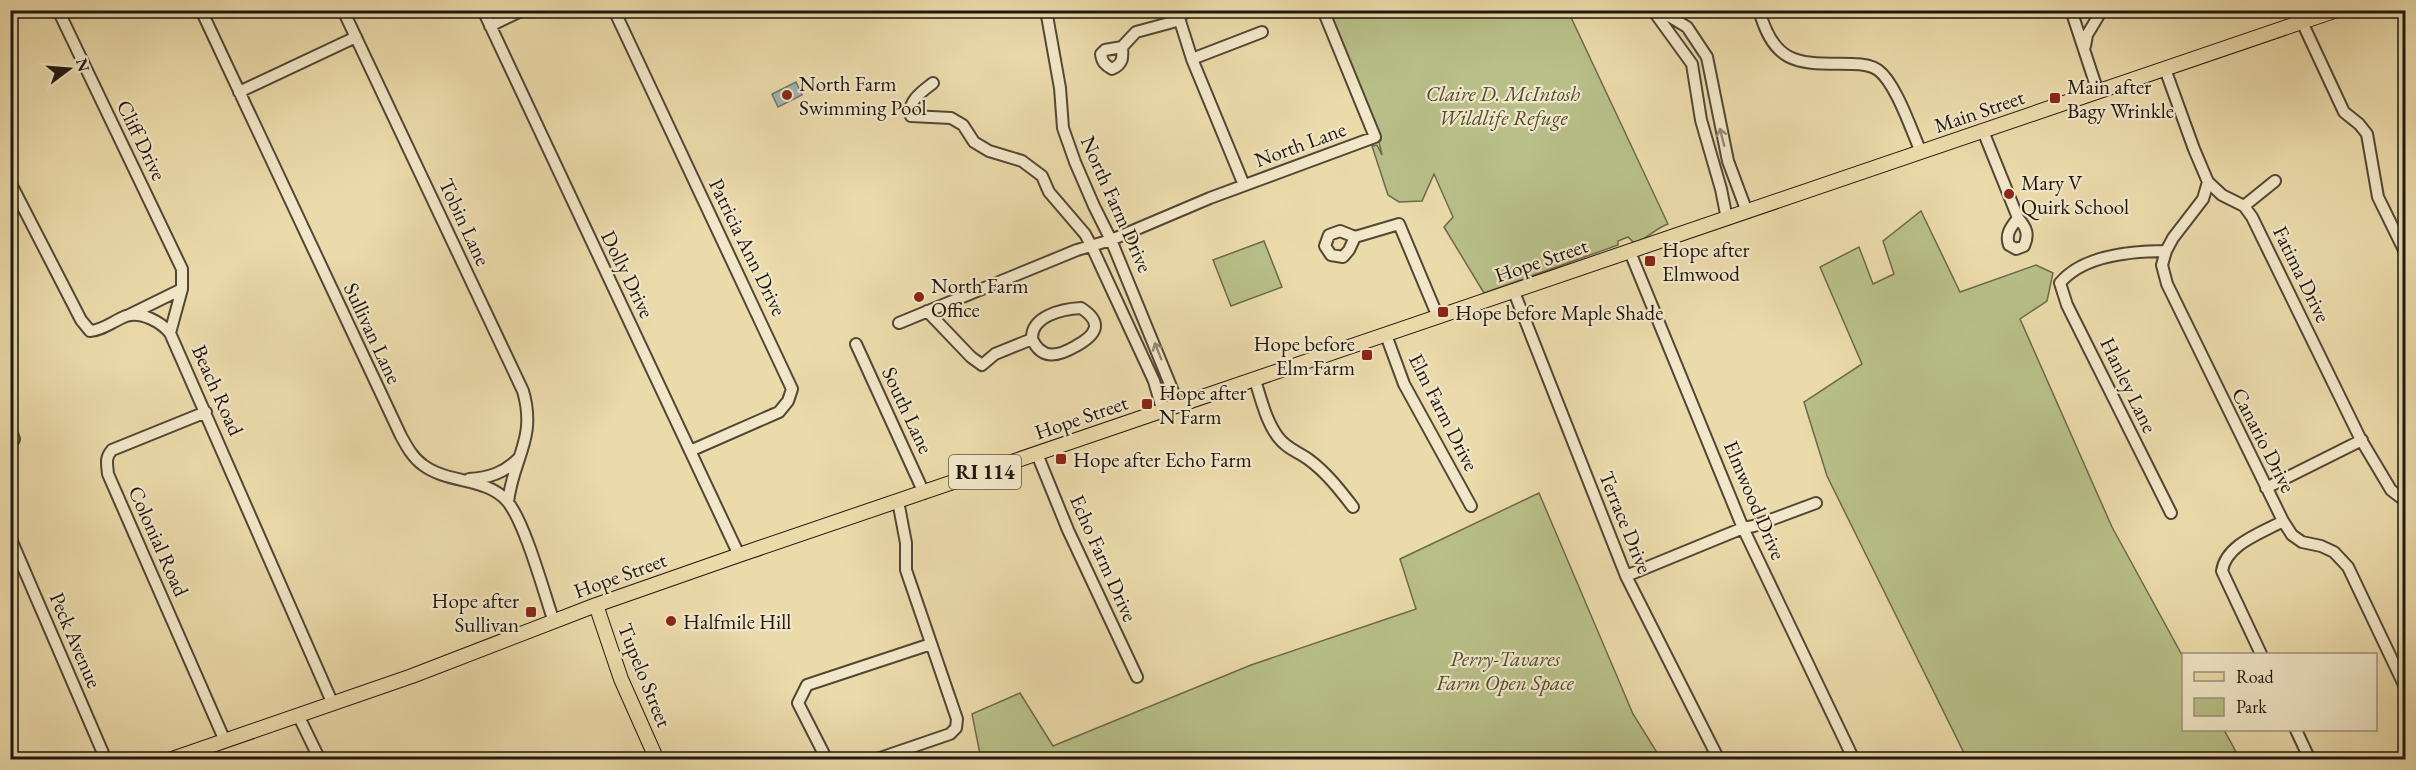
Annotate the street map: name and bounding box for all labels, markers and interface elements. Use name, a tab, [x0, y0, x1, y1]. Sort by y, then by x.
north arrow	[39, 39, 99, 99]
text: N	[71, 56, 95, 74]
place label: North Farm Swimming Pool	[799, 70, 927, 121]
place label: Main after Bagy Wrinkle	[2067, 73, 2174, 124]
park label: Claire D. McIntosh Wildlife Refuge	[1426, 80, 1580, 131]
street label: Main Street	[1930, 83, 2028, 139]
marker: North Farm Swimming Pool	[780, 88, 794, 102]
marker: Main after Bagy Wrinkle	[2048, 91, 2062, 105]
street label: Cliff Drive	[111, 95, 173, 185]
street label: North Lane	[1250, 115, 1350, 173]
one-way arrow	[1716, 128, 1728, 147]
street label: North Farm Drive	[1075, 132, 1159, 276]
place label: Mary V Quirk School	[2021, 169, 2129, 221]
street label: Tobin Lane	[433, 174, 497, 270]
street label: Patricia Ann Drive	[703, 174, 793, 320]
marker: Mary V Quirk School	[2002, 187, 2016, 201]
street label: Fatima Drive	[2267, 221, 2337, 327]
street label: Dolly Drive	[595, 226, 661, 322]
street label: Hope Street	[1491, 231, 1592, 289]
place label: Hope after Elmwood	[1662, 236, 1750, 287]
marker: Hope after Elmwood	[1643, 254, 1657, 268]
place label: North Farm Office	[931, 272, 1029, 323]
street label: Sullivan Lane	[338, 278, 408, 388]
marker: North Farm Office	[912, 290, 926, 304]
place label: Hope before Maple Shade	[1455, 299, 1663, 326]
marker: Hope before Maple Shade	[1436, 305, 1450, 319]
place label: Hope before Elm Farm	[1254, 330, 1355, 381]
street label: Hanley Lane	[2094, 333, 2164, 437]
street label: Beach Road	[186, 340, 250, 440]
one-way arrow	[1152, 342, 1163, 361]
marker: Hope before Elm Farm	[1360, 348, 1374, 362]
street label: Elm Farm Drive	[1403, 349, 1485, 475]
street label: South Lane	[876, 362, 940, 458]
place label: Hope after N Farm	[1159, 379, 1247, 430]
street label: Canario Drive	[2226, 383, 2302, 497]
street label: Hope Street	[1031, 388, 1132, 446]
marker: Hope after N Farm	[1140, 397, 1154, 411]
street label: Elmwood Drive	[1718, 436, 1792, 564]
place label: Hope after Echo Farm	[1073, 446, 1252, 473]
marker: Hope after Echo Farm	[1054, 452, 1068, 466]
road number: RI 114	[949, 455, 1021, 489]
street label: Terrace Drive	[1593, 467, 1659, 577]
street label: Colonial Road	[123, 482, 196, 601]
street label: Echo Farm Drive	[1064, 490, 1144, 626]
street label: Hope Street	[570, 546, 670, 604]
place label: Hope after Sullivan	[431, 587, 519, 638]
street label: Peck Avenue	[44, 588, 108, 692]
marker: Hope after Sullivan	[524, 605, 538, 619]
place label: Halfmile Hill	[683, 608, 791, 635]
marker: Halfmile Hill	[664, 614, 678, 628]
street label: Tupelo Street	[612, 619, 678, 731]
park label: Perry-Tavares Farm Open Space	[1435, 645, 1575, 696]
legend	[2182, 653, 2377, 731]
text: Road	[2236, 665, 2275, 688]
text: Park	[2236, 695, 2267, 718]

